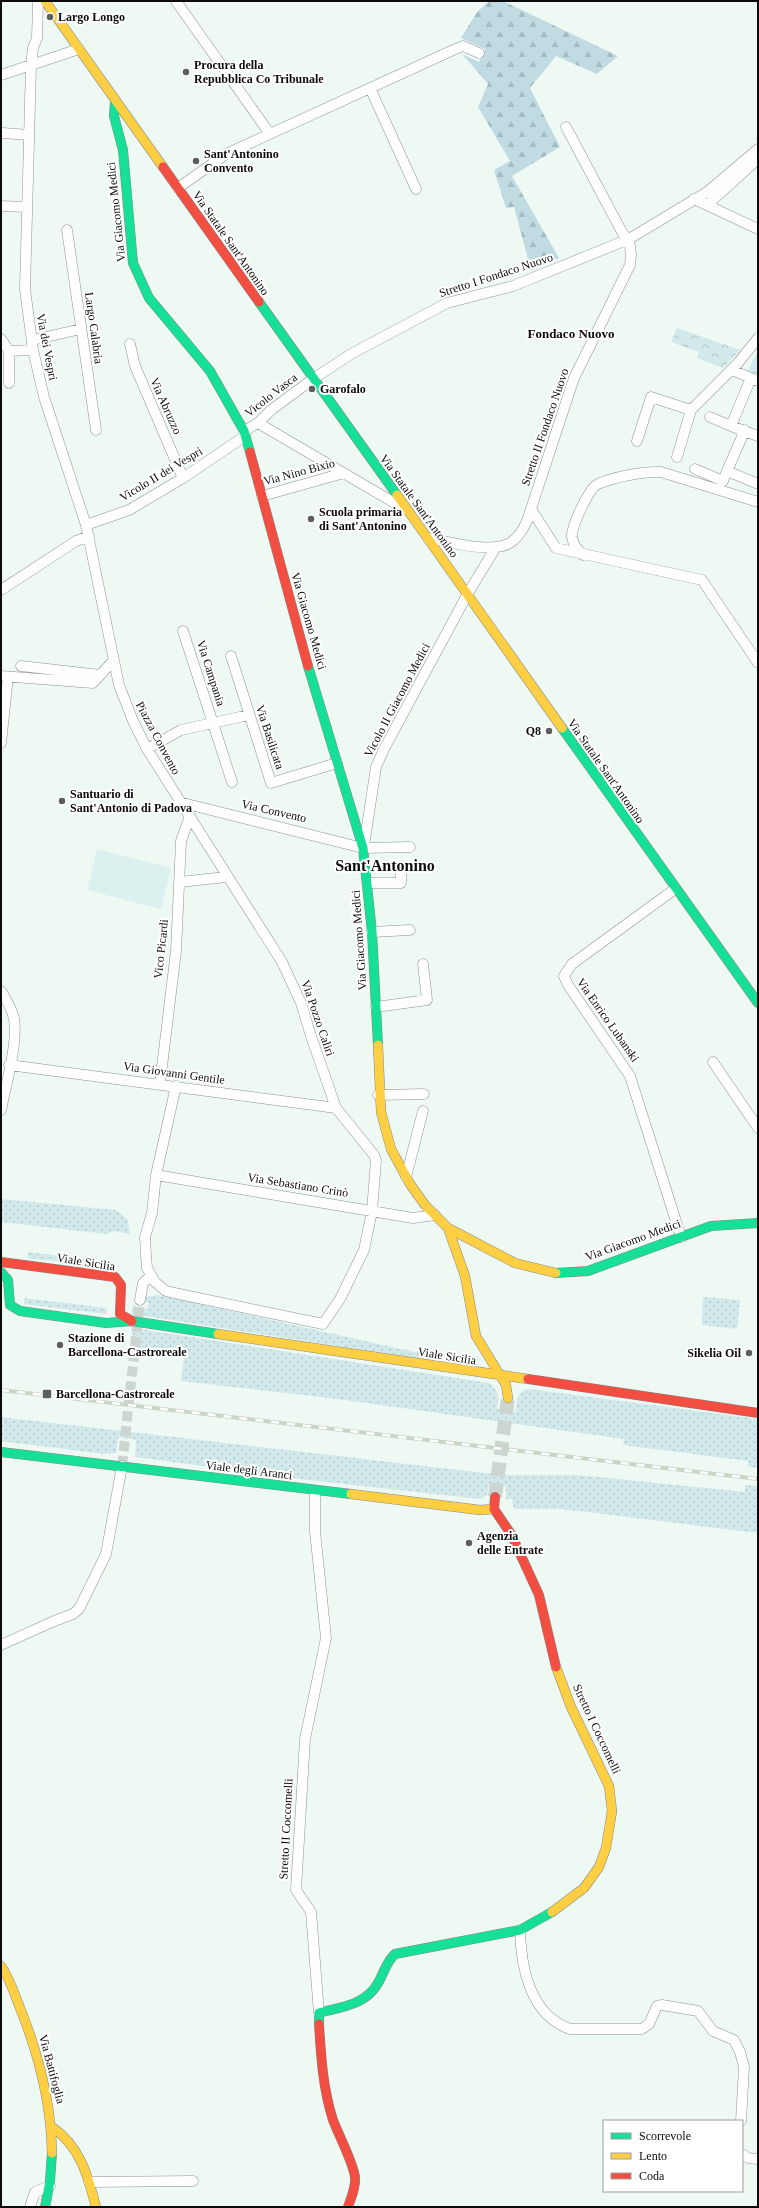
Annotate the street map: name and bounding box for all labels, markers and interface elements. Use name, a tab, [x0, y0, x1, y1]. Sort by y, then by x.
place label: Largo Longo	[58, 10, 125, 24]
marker: Largo Longo	[45, 12, 55, 22]
place label: Procura della Repubblica Co Tribunale	[194, 58, 324, 86]
marker: Procura della Repubblica Co Tribunale	[181, 67, 191, 77]
place label: Sant'Antonino Convento	[204, 147, 279, 175]
marker: Sant'Antonino Convento	[191, 156, 201, 166]
street label: Via Giacomo Medici	[104, 161, 128, 263]
street label: Via Statale Sant'Antonino	[190, 188, 272, 298]
street label: Stretto I Fondaco Nuovo	[437, 250, 555, 300]
street label: Largo Calabria	[82, 291, 106, 365]
street label: Via dei Vespri	[34, 312, 60, 382]
district label: Fondaco Nuovo	[527, 326, 615, 341]
street label: Stretto II Fondaco Nuovo	[518, 367, 572, 487]
street label: Vicolo Vasca	[242, 370, 301, 420]
street label: Via Abruzzo	[147, 376, 185, 436]
place label: Garofalo	[320, 382, 366, 396]
marker: Garofalo	[307, 384, 317, 394]
street label: Vicolo II dei Vespri	[117, 443, 205, 504]
street label: Via Statale Sant'Antonino	[377, 452, 461, 560]
street label: Via Nino Bixio	[262, 456, 336, 488]
place label: Scuola primaria di Sant'Antonino	[319, 505, 407, 533]
marker: Scuola primaria di Sant'Antonino	[306, 514, 316, 524]
street label: Via Giacomo Medici	[288, 571, 330, 672]
street label: Via Campania	[194, 638, 228, 708]
street label: Vicolo II Giacomo Medici	[361, 640, 433, 759]
street label: Piazza Convento	[133, 699, 183, 777]
street label: Via Basilicata	[253, 703, 287, 772]
street label: Via Statale Sant'Antonino	[565, 716, 647, 826]
place label: Q8	[526, 724, 541, 738]
marker: Q8	[544, 726, 554, 736]
place label: Santuario di Sant'Antonio di Padova	[70, 787, 192, 815]
marker: Santuario di Sant'Antonio di Padova	[57, 796, 67, 806]
street label: Via Convento	[240, 797, 308, 825]
district label: Sant'Antonino	[335, 857, 435, 874]
street label: Via Giacomo Medici	[348, 889, 369, 991]
street label: Vico Picardi	[151, 918, 171, 979]
street label: Via Enrico Lubanski	[574, 975, 643, 1065]
street label: Via Pozzo Caliri	[298, 978, 338, 1058]
street label: Via Giovanni Gentile	[122, 1059, 226, 1087]
street label: Via Sebastiano Crinò	[247, 1170, 349, 1200]
street label: Via Giacomo Medici	[583, 1216, 683, 1264]
street label: Viale Sicilia	[56, 1250, 117, 1274]
place label: Stazione di Barcellona-Castroreale	[68, 1331, 187, 1359]
marker: Stazione di Barcellona-Castroreale	[55, 1340, 65, 1350]
street label: Viale Sicilia	[417, 1344, 478, 1368]
place label: Sikelia Oil	[687, 1346, 742, 1360]
marker: Sikelia Oil	[744, 1348, 754, 1358]
place label: Barcellona-Castroreale	[56, 1387, 175, 1401]
marker: Barcellona-Castroreale	[41, 1388, 53, 1400]
street label: Viale degli Aranci	[205, 1458, 294, 1482]
place label: Agenzia delle Entrate	[477, 1529, 544, 1557]
marker: Agenzia delle Entrate	[464, 1538, 474, 1548]
street label: Stretto I Coccomelli	[570, 1682, 624, 1777]
street label: Stretto II Coccomelli	[276, 1777, 296, 1880]
street label: Via Battifoglia	[36, 2033, 68, 2106]
legend	[603, 2120, 743, 2192]
text: Scorrevole	[639, 2129, 691, 2143]
text: Lento	[639, 2149, 667, 2163]
text: Coda	[639, 2169, 665, 2183]

